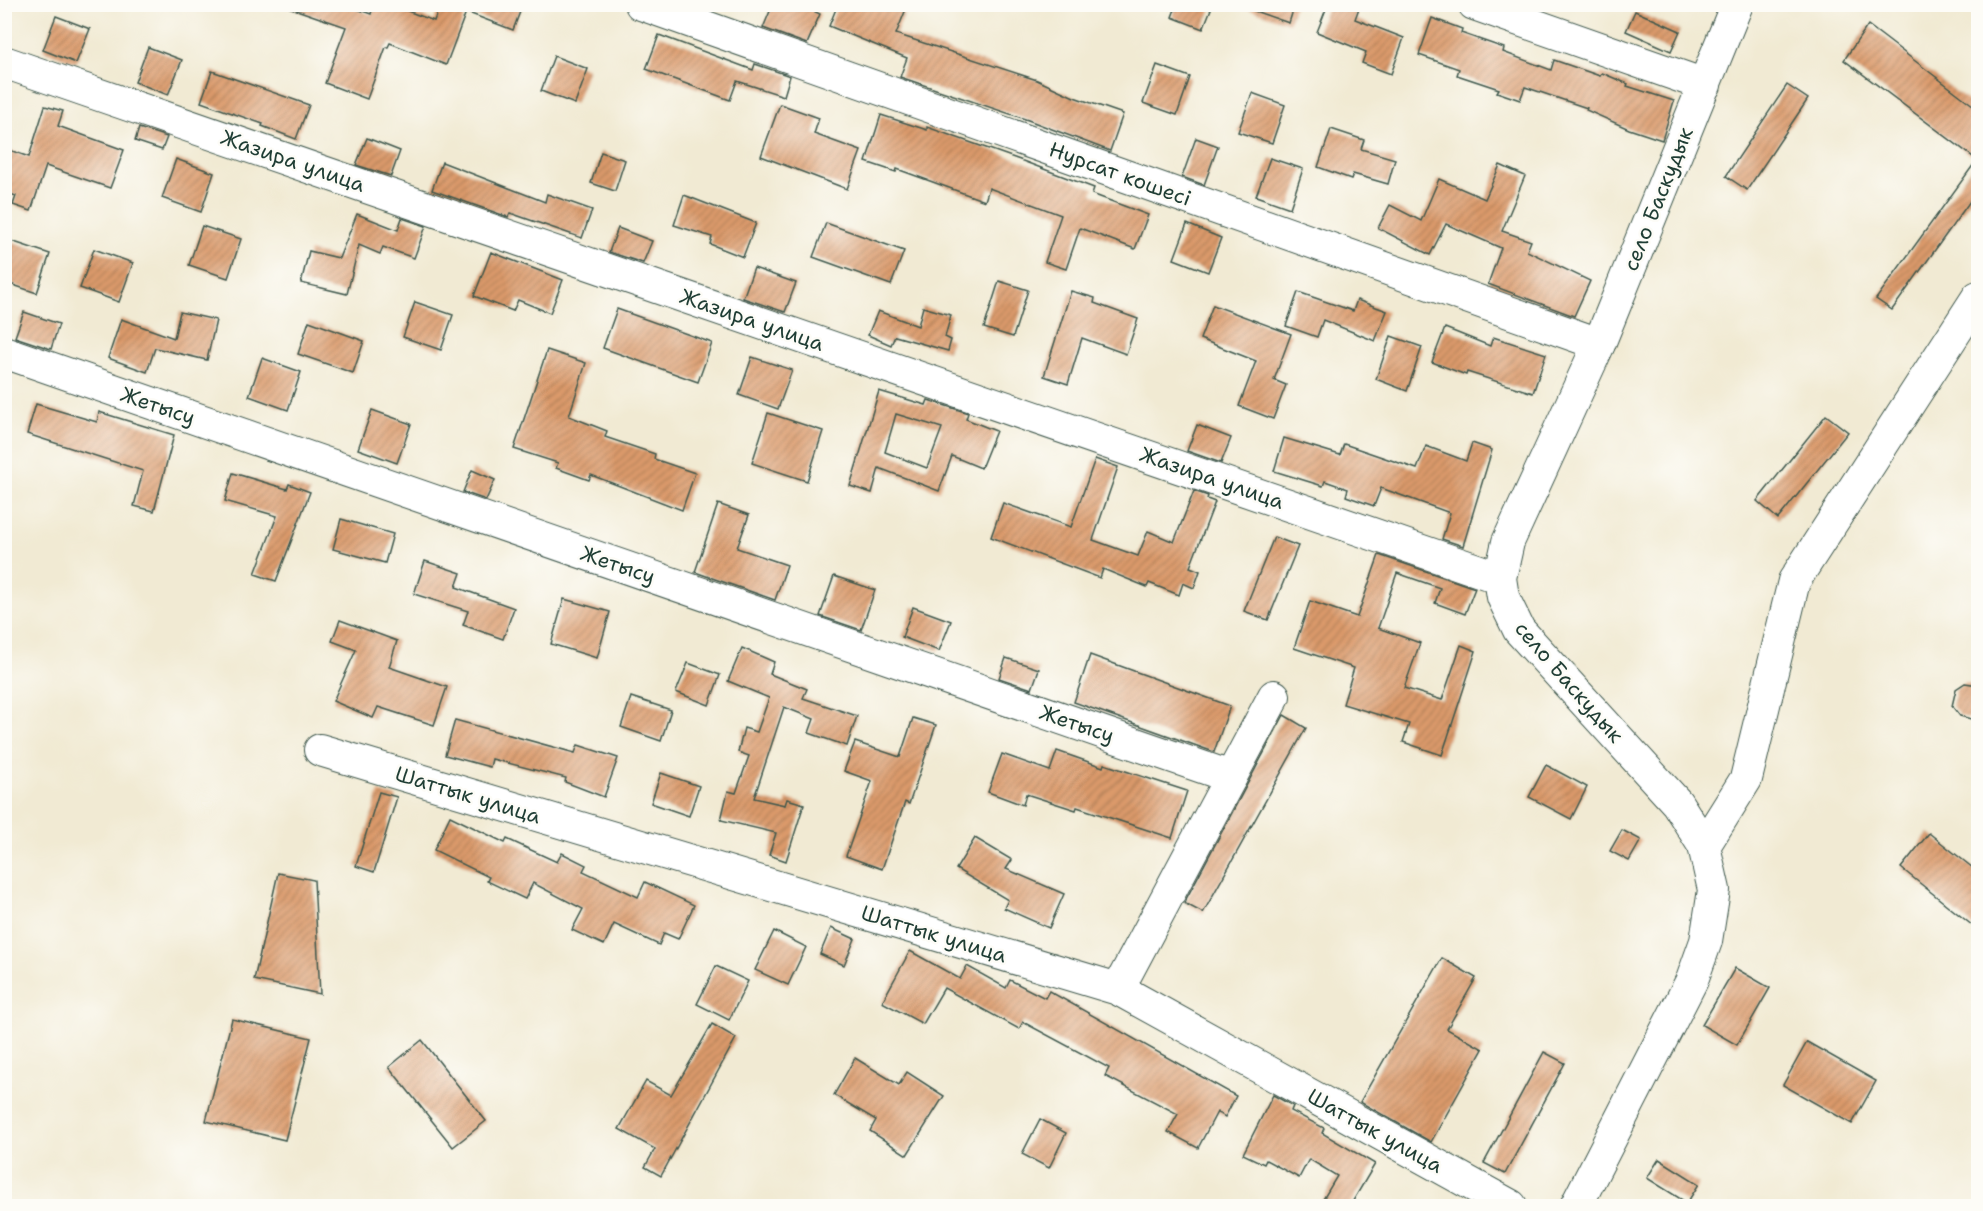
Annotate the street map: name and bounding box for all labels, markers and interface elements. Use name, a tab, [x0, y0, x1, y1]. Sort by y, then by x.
street label: Жазира улица	[217, 123, 369, 199]
street label: село Баскудык	[1616, 123, 1700, 275]
street label: Нурсат кошесi	[1045, 135, 1195, 213]
street label: Жазира улица	[676, 282, 828, 358]
street label: Жетысу	[117, 380, 199, 432]
street label: Жазира улица	[1136, 440, 1288, 516]
street label: Жетысу	[577, 539, 659, 591]
street label: село Баскудык	[1508, 615, 1630, 749]
street label: Жетысу	[1036, 698, 1118, 750]
street label: Шаттык улица	[392, 760, 544, 830]
street label: Шаттык улица	[858, 899, 1010, 969]
street label: Шаттык улица	[1302, 1082, 1448, 1180]

